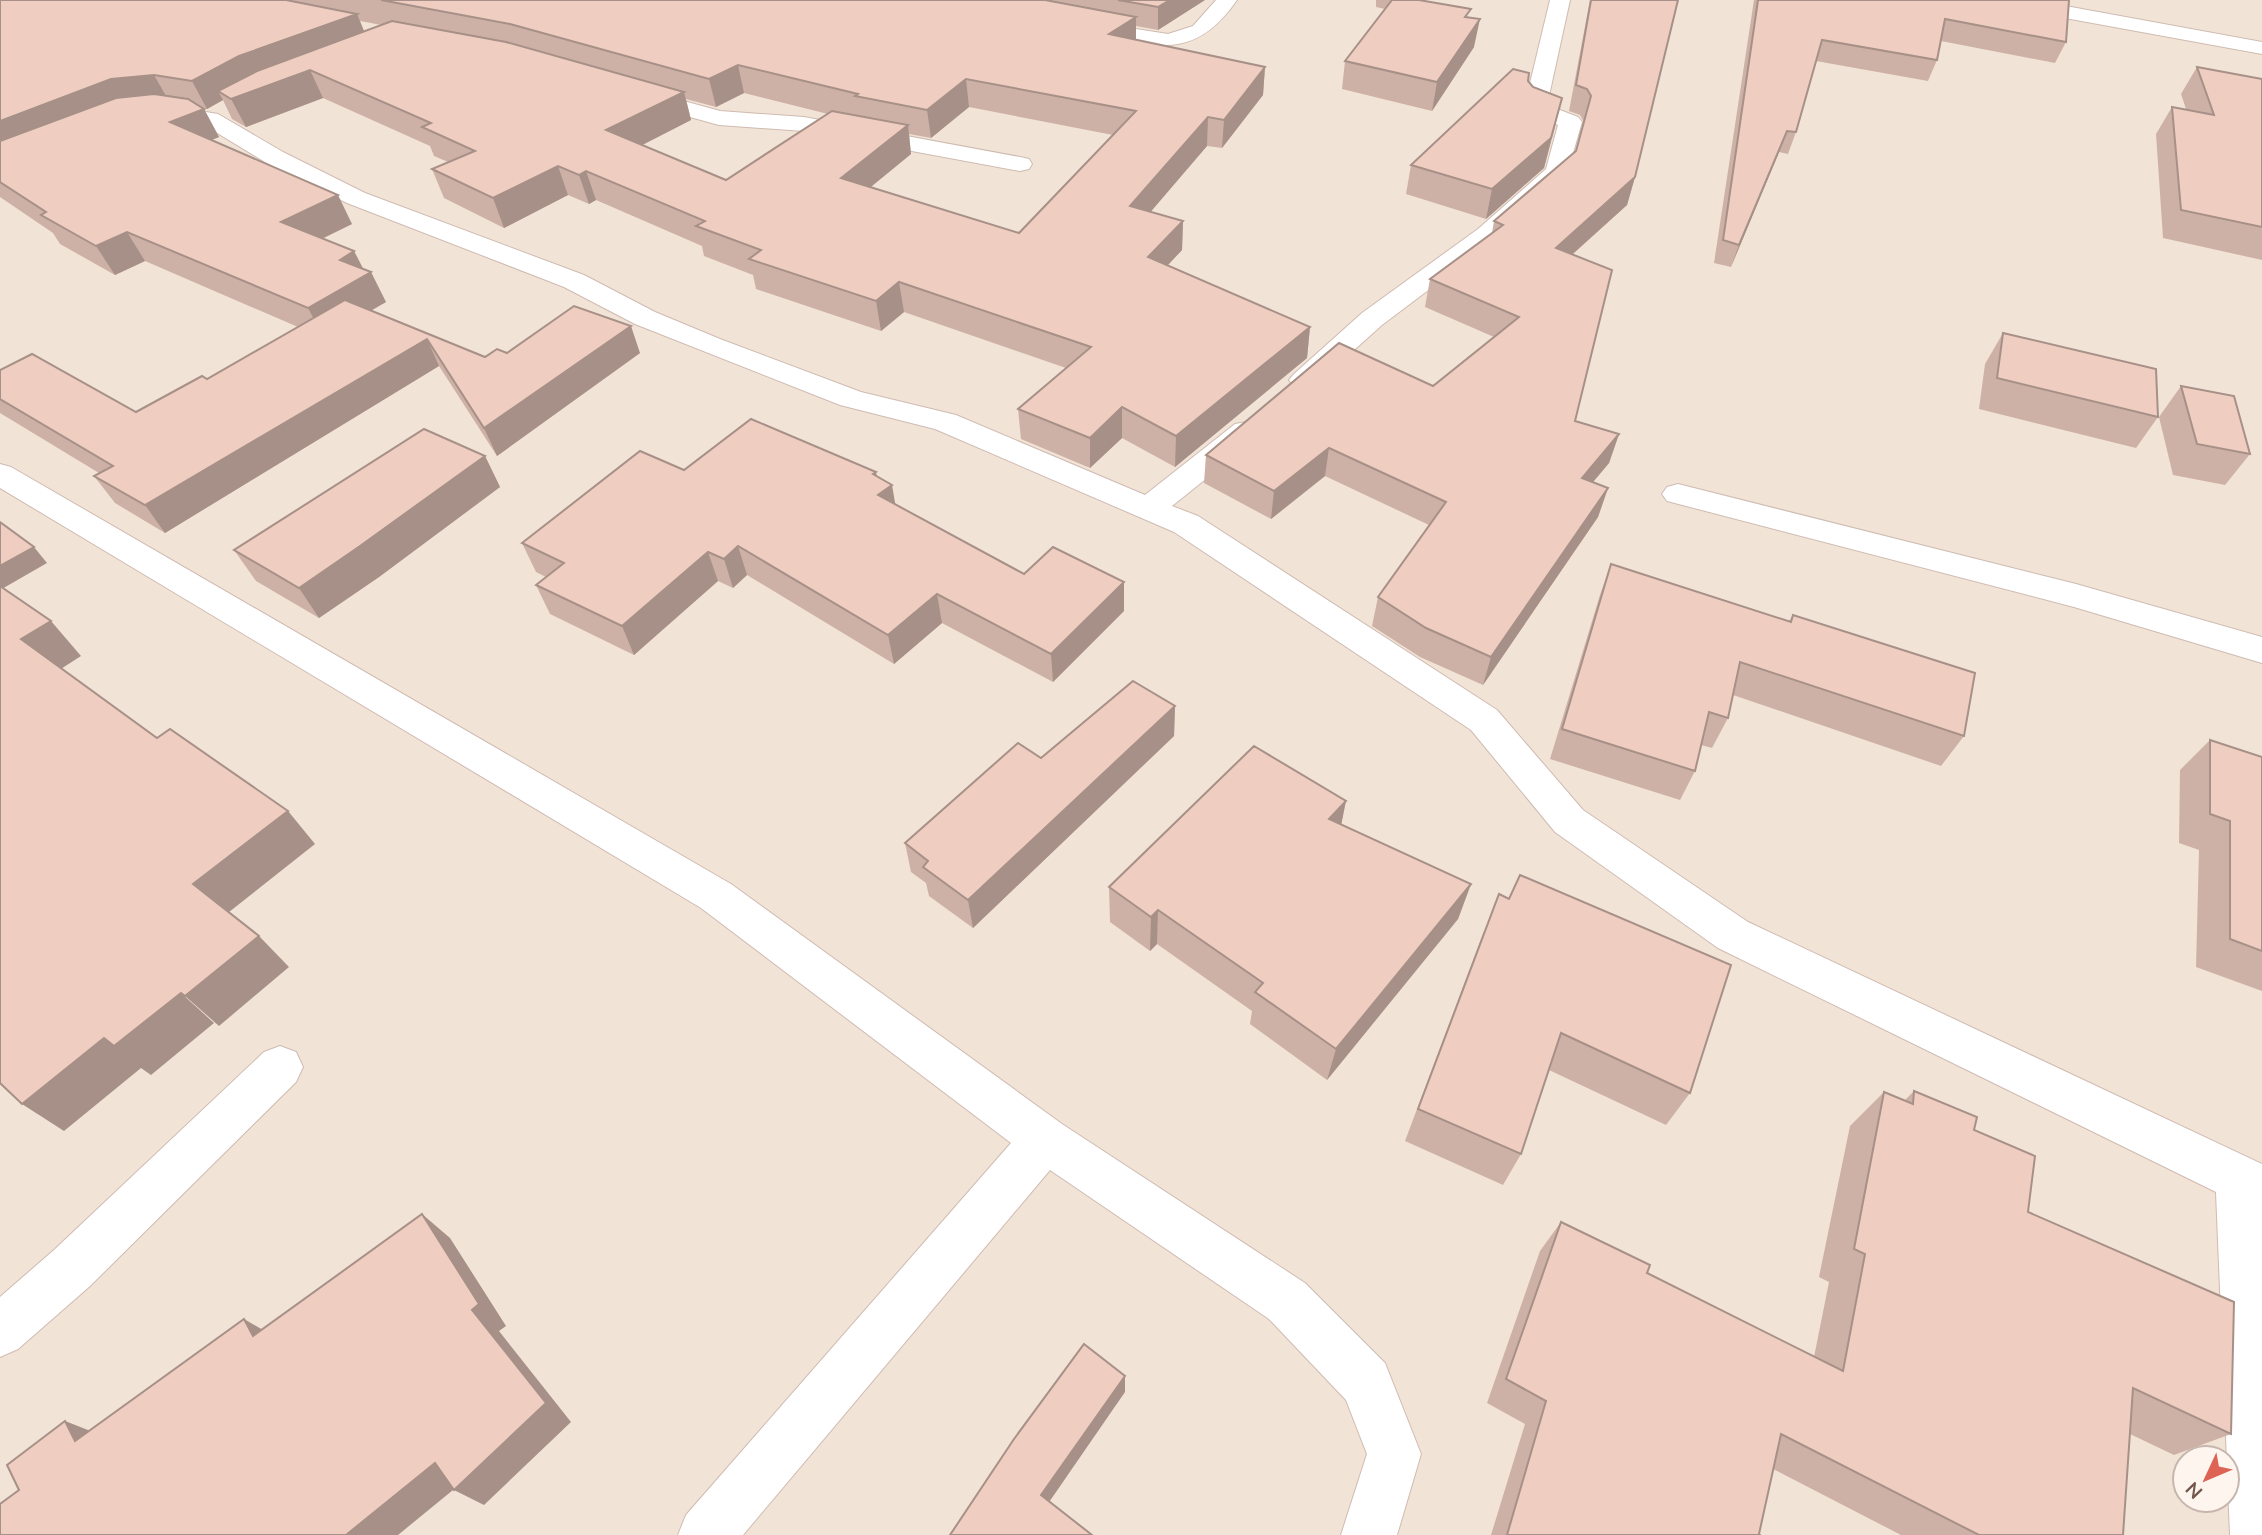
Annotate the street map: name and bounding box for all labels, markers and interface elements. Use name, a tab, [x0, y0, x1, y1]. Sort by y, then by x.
north arrow	[2171, 1444, 2241, 1514]
text: N	[2180, 1477, 2207, 1504]

